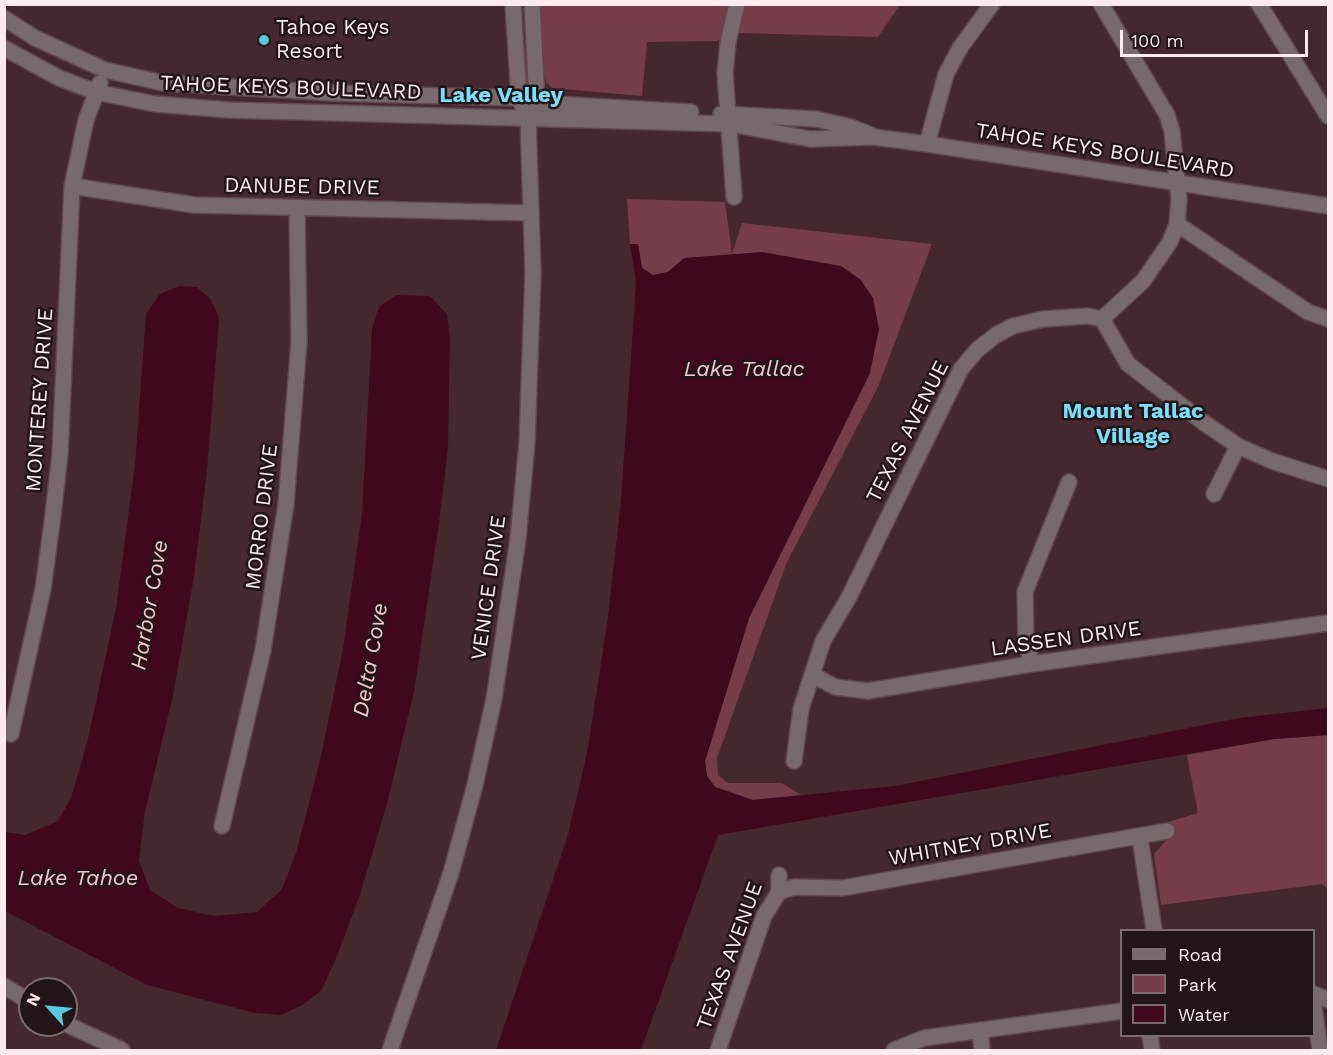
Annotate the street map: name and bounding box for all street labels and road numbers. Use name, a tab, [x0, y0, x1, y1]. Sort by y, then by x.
street label: TAHOE KEYS BOULEVARD	[160, 71, 422, 105]
street label: TAHOE KEYS BOULEVARD	[974, 118, 1236, 184]
street label: DANUBE DRIVE	[224, 173, 380, 201]
street label: MONTEREY DRIVE	[21, 307, 59, 493]
street label: TEXAS AVENUE	[861, 357, 955, 507]
street label: MORRO DRIVE	[241, 443, 283, 591]
street label: VENICE DRIVE	[466, 514, 512, 662]
street label: LASSEN DRIVE	[989, 616, 1143, 662]
street label: WHITNEY DRIVE	[887, 818, 1053, 872]
street label: TEXAS AVENUE	[692, 878, 768, 1034]

